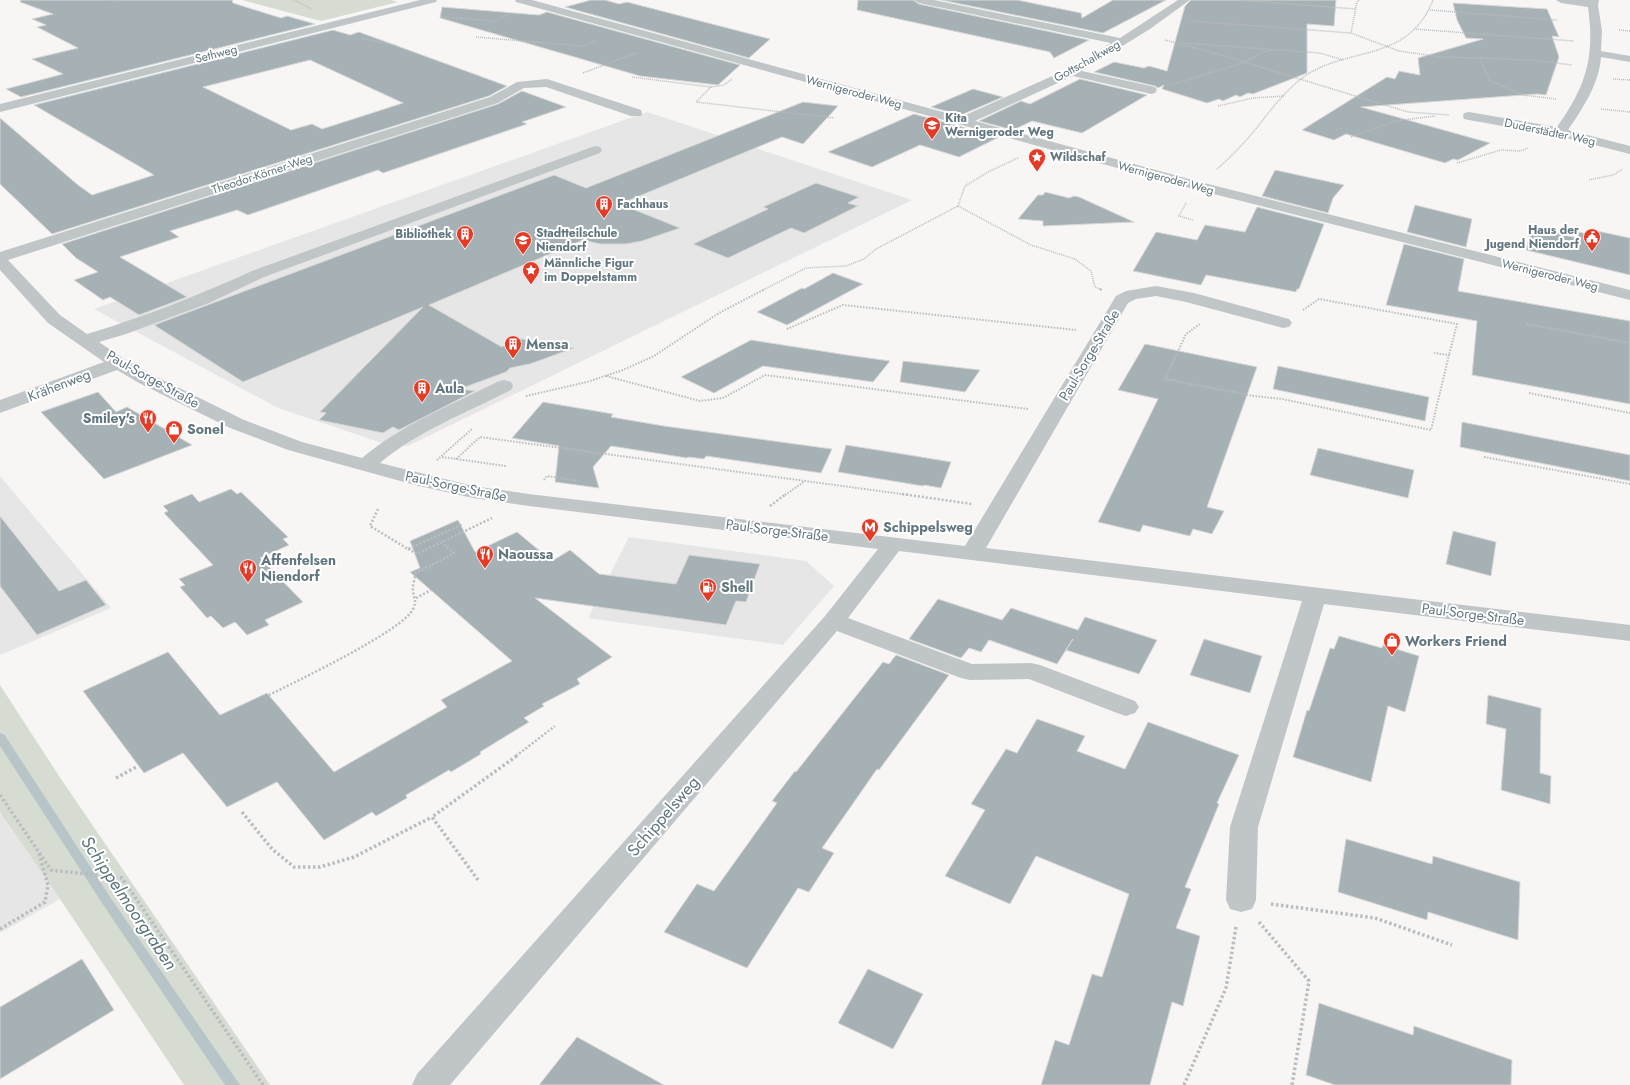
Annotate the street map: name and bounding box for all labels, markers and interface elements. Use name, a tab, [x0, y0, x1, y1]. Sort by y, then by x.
street label: Gottschalkweg	[1051, 35, 1123, 87]
street label: Sethweg	[193, 40, 239, 68]
street label: Wernigeroder Weg	[804, 71, 904, 113]
place label: Kita Wernigeroder Weg	[945, 109, 1054, 141]
street label: Duderstädter Weg	[1503, 114, 1597, 150]
school or university icon: Kita Wernigeroder Weg	[922, 115, 942, 140]
place icon: Wildschaf	[1027, 147, 1047, 172]
place label: Wildschaf	[1050, 148, 1106, 166]
street label: Theodor-Körner-Weg	[209, 149, 315, 199]
street label: Wernigeroder Weg	[1116, 157, 1216, 199]
building icon: Fachhaus	[594, 194, 614, 219]
place label: Fachhaus	[617, 195, 669, 213]
place label: Haus der Jugend Niendorf	[1484, 221, 1580, 253]
building icon: Bibliothek	[455, 224, 475, 249]
place label: Stadtteilschule Niendorf	[536, 224, 618, 256]
place label: Bibliothek	[395, 225, 452, 243]
public building icon: Haus der Jugend Niendorf	[1582, 227, 1602, 252]
school or university icon: Stadtteilschule Niendorf	[513, 230, 533, 255]
place label: Männliche Figur im Doppelstamm	[544, 254, 637, 286]
street label: Wernigeroder Weg	[1500, 254, 1600, 296]
place icon: Männliche Figur im Doppelstamm	[521, 260, 541, 285]
street label: Paul-Sorge-Straße	[1054, 306, 1124, 404]
building icon: Mensa	[503, 334, 523, 359]
place label: Mensa	[526, 334, 568, 354]
street label: Paul-Sorge-Straße	[103, 345, 203, 413]
street label: Krähenweg	[25, 364, 93, 406]
building icon: Aula	[412, 378, 432, 403]
place label: Aula	[434, 378, 464, 398]
place label: Smiley's	[83, 408, 136, 428]
restaurant icon: Smiley's	[138, 408, 158, 433]
shop icon: Sonel	[164, 419, 184, 444]
place label: Sonel	[187, 419, 224, 439]
street label: Paul-Sorge-Straße	[403, 465, 509, 507]
street label: Paul-Sorge-Straße	[725, 514, 829, 546]
metro station icon: Schippelsweg	[860, 517, 880, 542]
place label: Schippelsweg	[883, 517, 973, 537]
restaurant icon: Naoussa	[475, 544, 495, 569]
place label: Naoussa	[498, 544, 553, 564]
place label: Affenfelsen Niendorf	[260, 550, 336, 586]
restaurant icon: Affenfelsen Niendorf	[238, 558, 258, 583]
fuel station icon: Shell	[698, 577, 718, 602]
place label: Shell	[721, 577, 753, 597]
street label: Paul-Sorge-Straße	[1421, 598, 1525, 630]
shop icon: Workers Friend	[1382, 631, 1402, 656]
place label: Workers Friend	[1405, 631, 1507, 651]
street label: Schippelsweg	[621, 771, 705, 861]
water label: Schippelmoorgraben	[74, 831, 184, 975]

